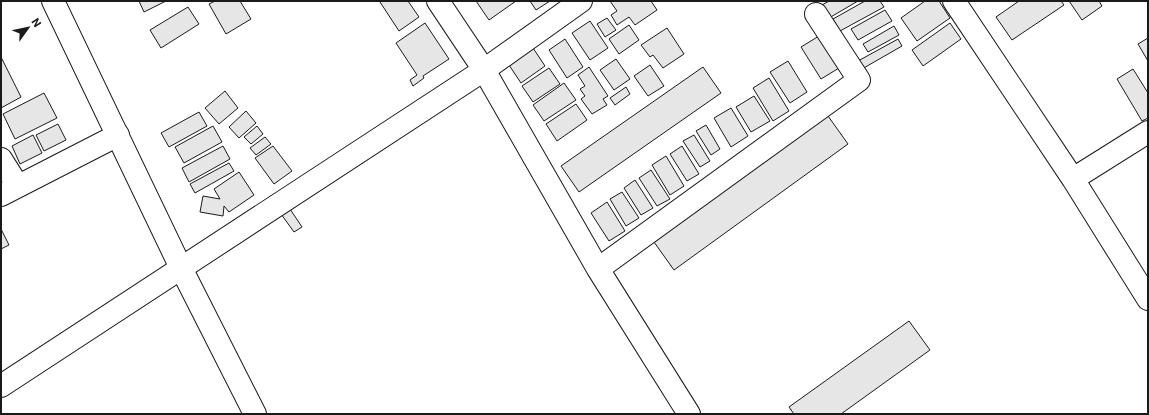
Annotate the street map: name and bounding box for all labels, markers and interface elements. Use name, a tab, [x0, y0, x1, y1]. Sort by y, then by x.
north arrow	[8, 8, 48, 48]
text: N	[28, 16, 44, 30]

